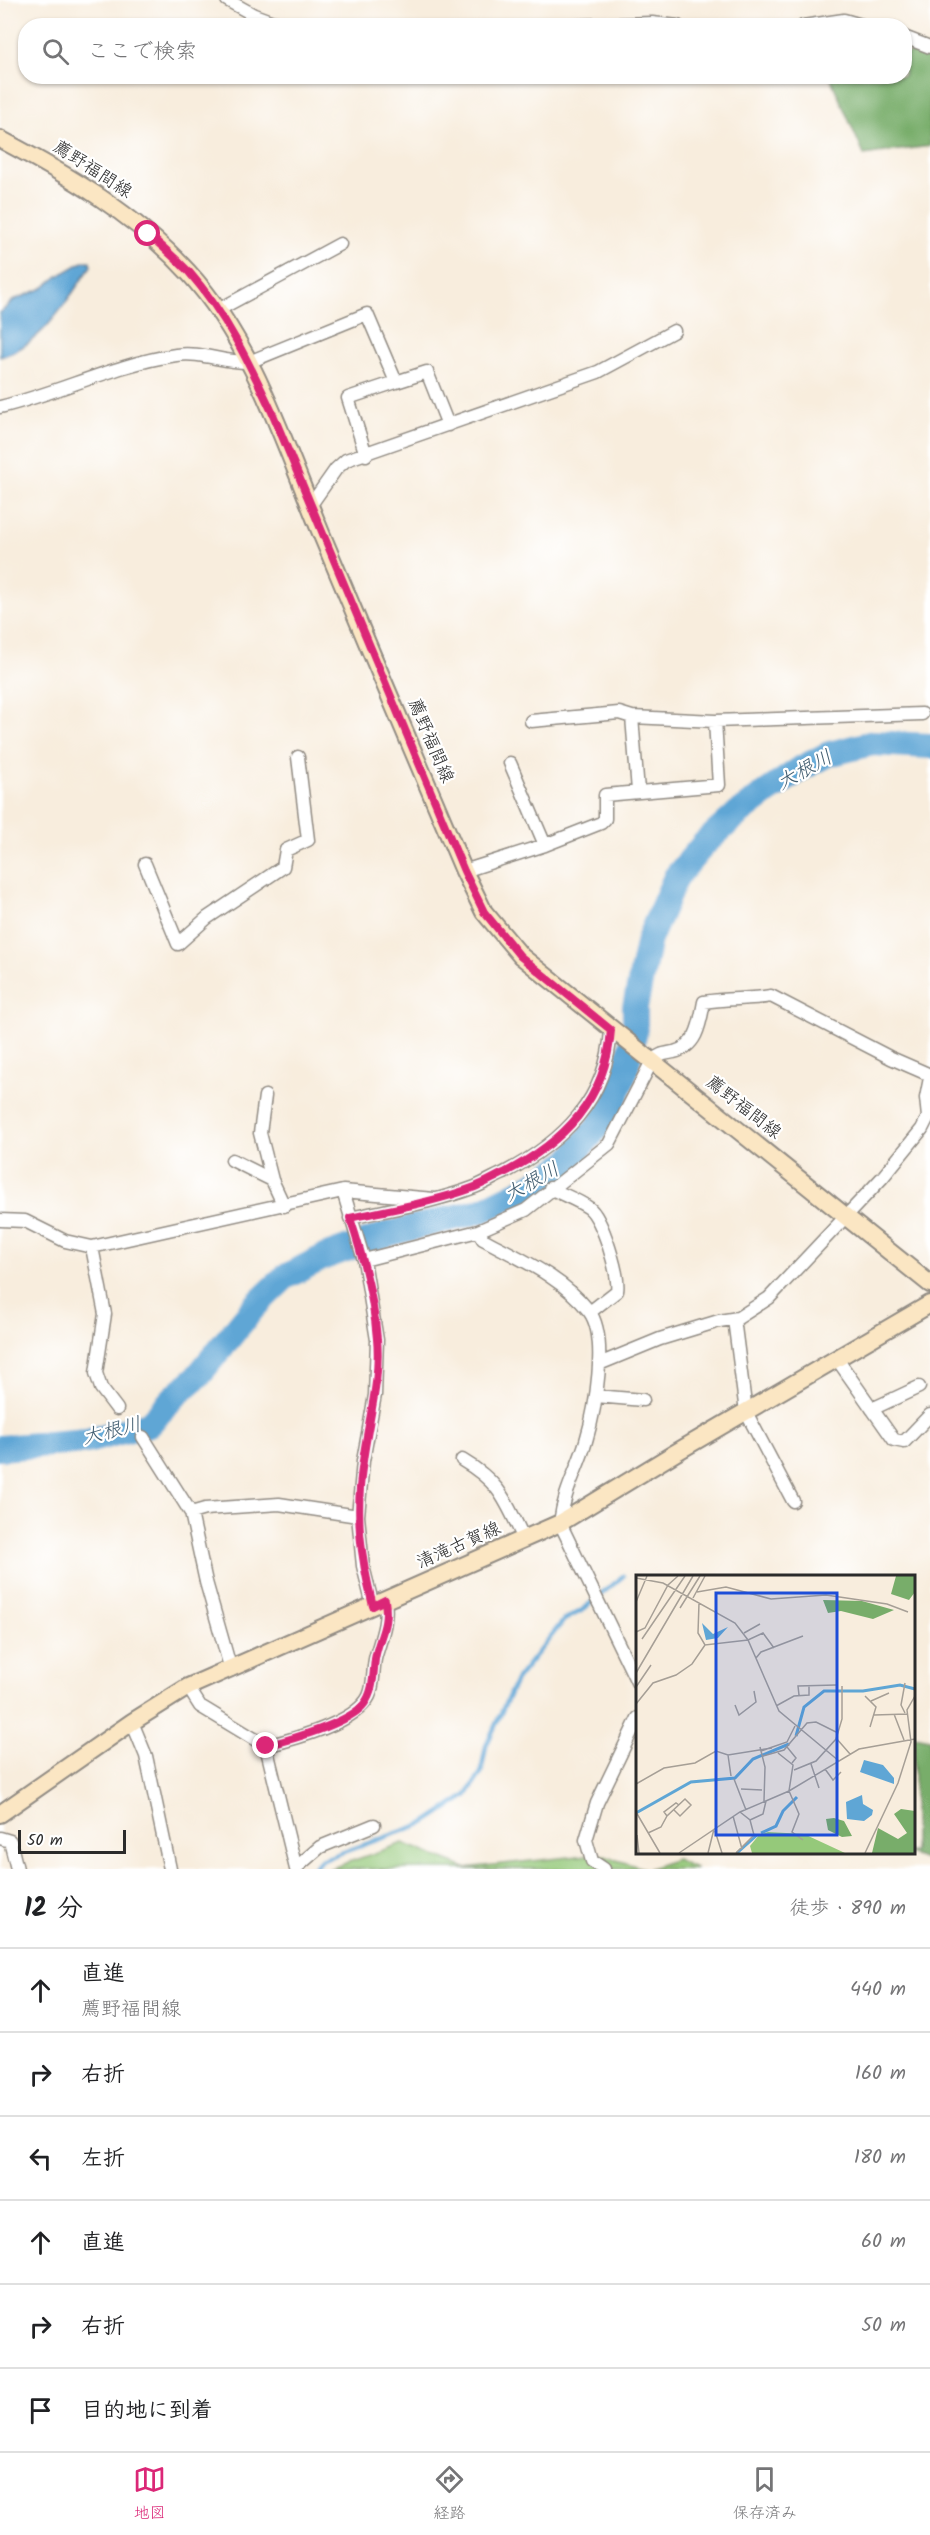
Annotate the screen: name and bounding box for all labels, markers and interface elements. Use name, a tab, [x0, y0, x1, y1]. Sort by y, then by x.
search box	[18, 18, 912, 84]
icon: search	[39, 35, 72, 68]
text: ここで検索	[87, 35, 197, 70]
street label: 薦野福間線	[46, 133, 138, 207]
route start	[134, 220, 160, 246]
street label: 薦野福間線	[399, 694, 461, 788]
water label: 大根川	[771, 742, 839, 800]
street label: 薦野福間線	[699, 1069, 787, 1147]
water label: 大根川	[498, 1154, 566, 1212]
water label: 大根川	[79, 1409, 145, 1455]
street label: 清滝古賀線	[412, 1514, 506, 1578]
inset map	[636, 1575, 915, 1854]
route end	[252, 1732, 278, 1758]
scale bar	[18, 1827, 126, 1854]
text: 50 m	[27, 1828, 63, 1853]
text: 12 分	[24, 1888, 83, 1930]
text: 徒歩 · 890 m	[789, 1893, 906, 1925]
text: 直進	[81, 1957, 125, 1992]
icon: ahead	[24, 1974, 57, 2007]
text: 440 m	[850, 1974, 906, 2006]
text: 薦野福間線	[81, 1994, 181, 2026]
icon: right	[24, 2058, 57, 2091]
text: 右折	[81, 2058, 125, 2093]
text: 160 m	[855, 2058, 906, 2090]
icon: left	[24, 2142, 57, 2175]
text: 左折	[81, 2142, 125, 2177]
text: 180 m	[854, 2142, 906, 2174]
icon: ahead	[24, 2226, 57, 2259]
text: 直進	[81, 2226, 125, 2261]
text: 60 m	[861, 2226, 906, 2258]
icon: right	[24, 2310, 57, 2343]
text: 右折	[81, 2310, 125, 2345]
text: 50 m	[861, 2310, 906, 2342]
icon: arrive	[24, 2394, 57, 2427]
text: 目的地に到着	[81, 2394, 213, 2429]
tab: 地図	[133, 2463, 166, 2526]
tab: 経路	[433, 2463, 466, 2526]
tab: 保存済み	[733, 2463, 797, 2526]

